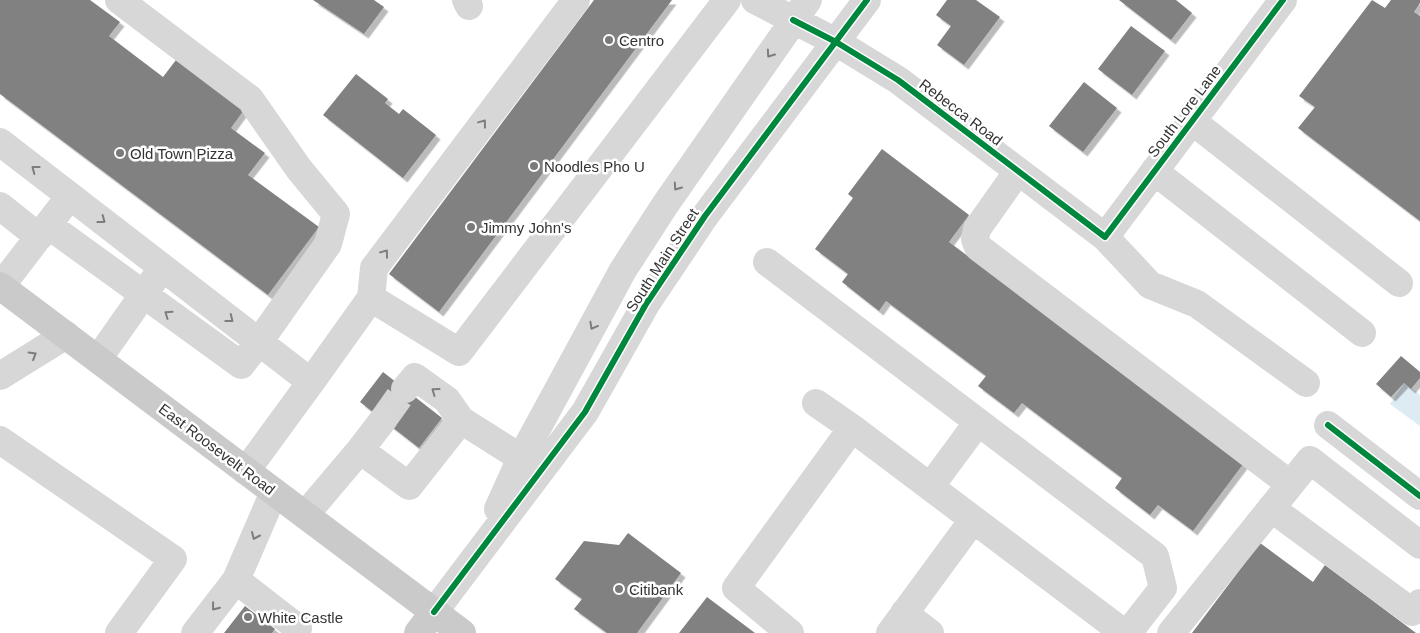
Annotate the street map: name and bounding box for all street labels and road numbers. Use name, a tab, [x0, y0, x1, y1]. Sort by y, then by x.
street label: South Lore Lane	[1144, 62, 1224, 160]
street label: Rebecca Road	[916, 75, 1006, 149]
street label: South Main Street	[622, 204, 702, 315]
street label: East Roosevelt Road	[156, 400, 278, 498]

